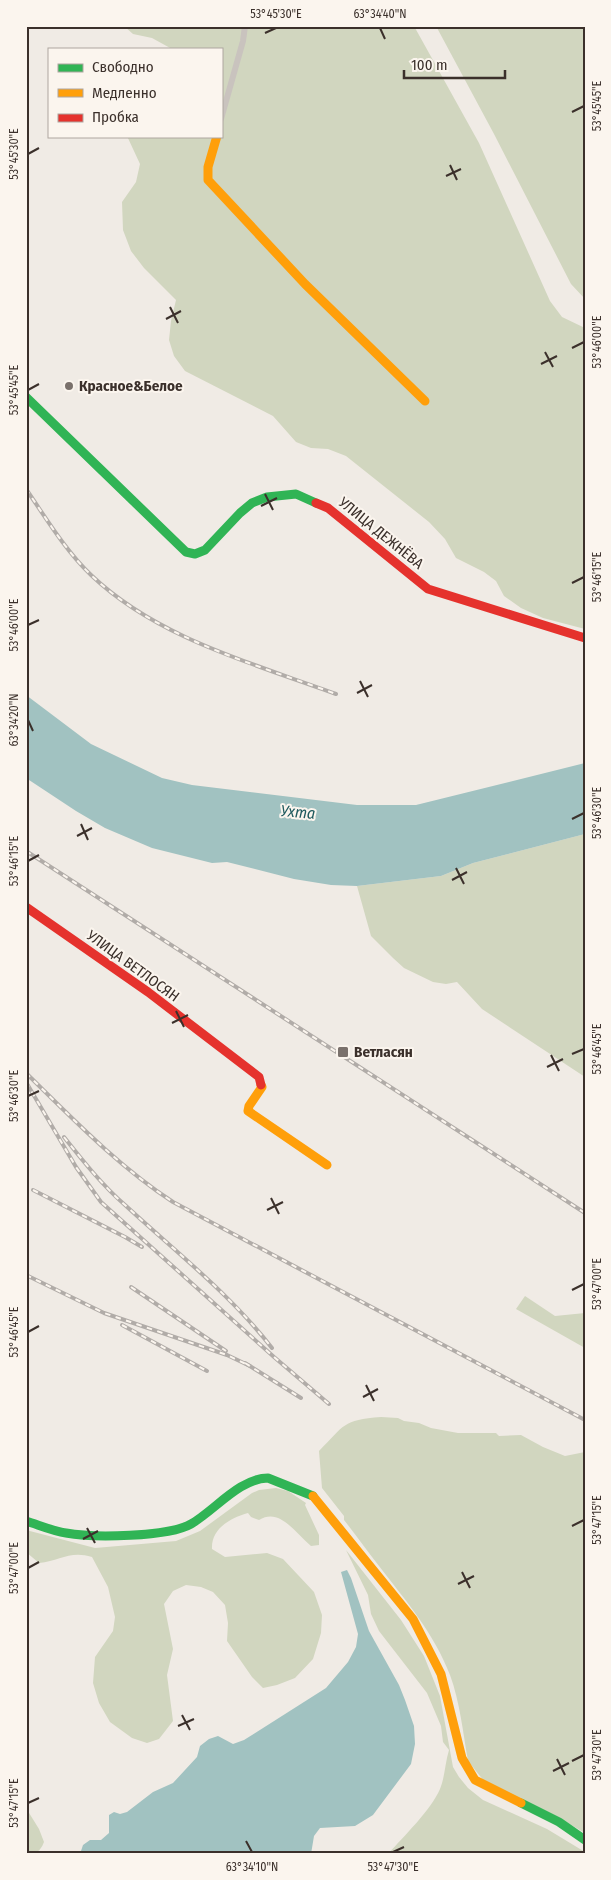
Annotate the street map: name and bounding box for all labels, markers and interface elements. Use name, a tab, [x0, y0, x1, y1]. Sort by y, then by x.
text: 53°45'30"E	[250, 7, 302, 21]
text: 63°34'40"N	[353, 7, 407, 21]
legend	[48, 48, 222, 138]
scale bar	[404, 48, 505, 80]
text: 100 m	[411, 56, 448, 74]
text: Свободно	[92, 58, 154, 76]
text: 53°45'45"E	[590, 81, 604, 131]
text: Медленно	[92, 84, 157, 102]
text: Пробка	[92, 108, 139, 126]
text: 53°45'30"E	[7, 128, 21, 180]
text: 53°46'00"E	[590, 315, 604, 368]
text: 53°45'45"E	[7, 365, 21, 415]
place label: Красное&Белое	[79, 377, 183, 395]
marker: Красное&Белое	[63, 380, 75, 392]
street label: УЛИЦА ДЕЖНЁВА	[334, 493, 427, 573]
text: 53°46'15"E	[590, 551, 604, 602]
text: 53°46'00"E	[7, 598, 21, 651]
text: 63°34'20"N	[7, 693, 21, 747]
text: 53°46'30"E	[590, 787, 604, 839]
water label: Ухта	[280, 801, 316, 823]
text: 53°46'15"E	[7, 835, 21, 886]
street label: УЛИЦА ВЕТЛОСЯН	[82, 926, 183, 1006]
text: 53°46'45"E	[590, 1023, 604, 1074]
place label: Ветласян	[354, 1043, 413, 1061]
marker: Ветласян	[336, 1045, 350, 1059]
text: 53°46'30"E	[7, 1070, 21, 1122]
text: 53°47'00"E	[590, 1258, 604, 1310]
text: 53°46'45"E	[7, 1306, 21, 1357]
text: 53°47'15"E	[590, 1495, 604, 1545]
text: 53°47'00"E	[7, 1542, 21, 1594]
text: 53°47'30"E	[590, 1729, 604, 1781]
text: 53°47'15"E	[7, 1778, 21, 1828]
text: 63°34'10"N	[226, 1860, 278, 1874]
text: 53°47'30"E	[367, 1860, 419, 1874]

